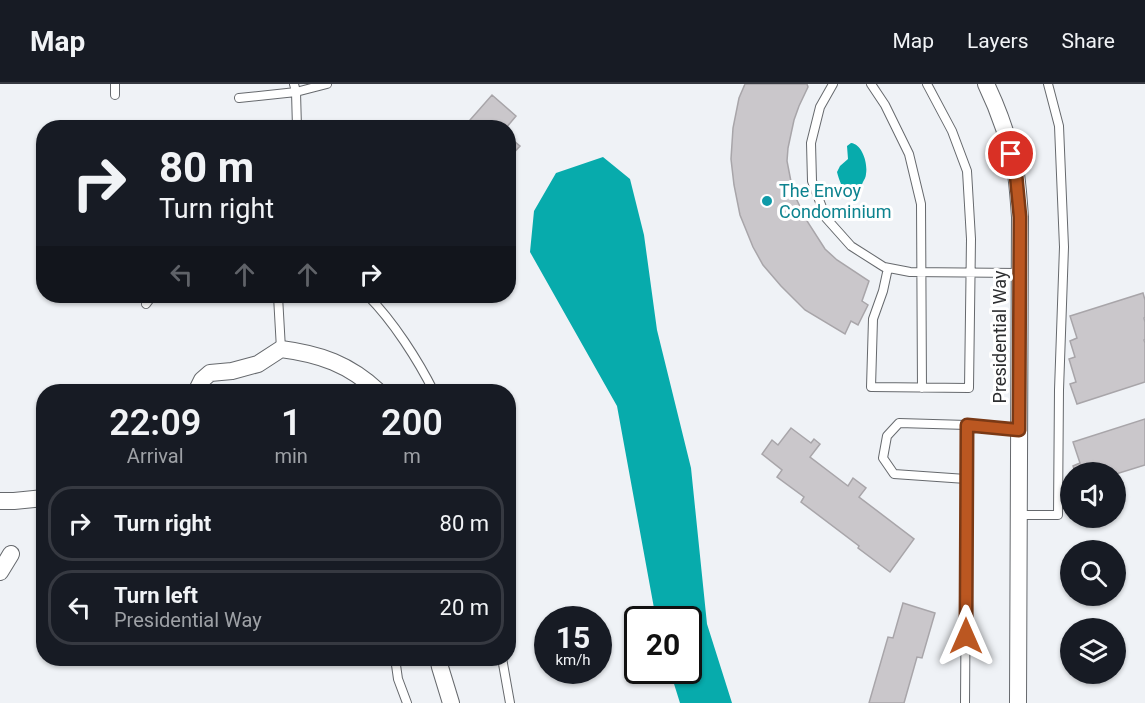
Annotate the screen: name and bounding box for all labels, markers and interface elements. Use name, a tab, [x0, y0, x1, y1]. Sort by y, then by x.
text: Map	[30, 25, 85, 58]
text: Map	[892, 29, 934, 53]
text: Layers	[967, 29, 1028, 53]
text: Share	[1061, 29, 1115, 53]
pin	[985, 128, 1036, 179]
icon: arrive	[994, 137, 1027, 170]
text: 80 m	[159, 143, 254, 192]
icon: right	[60, 144, 138, 222]
place label: The Envoy Condominium	[779, 180, 892, 222]
text: Turn right	[159, 193, 274, 225]
marker: The Envoy Condominium	[760, 194, 774, 208]
icon: left	[165, 258, 198, 291]
icon: ahead	[228, 258, 261, 291]
icon: ahead	[291, 258, 324, 291]
icon: right	[354, 258, 387, 291]
street label: Presidential Way	[989, 270, 1010, 403]
text: 22:09	[109, 402, 201, 444]
text: 1	[281, 402, 301, 444]
text: 200	[381, 402, 443, 444]
text: Arrival	[127, 444, 184, 468]
text: min	[274, 444, 308, 468]
text: m	[403, 444, 421, 468]
map controls	[1060, 462, 1126, 684]
button: sound	[1060, 462, 1126, 528]
icon: right	[63, 507, 96, 540]
text: Turn right	[114, 511, 211, 536]
text: 80 m	[440, 511, 489, 536]
button: search	[1060, 540, 1126, 606]
text: Turn left	[114, 583, 198, 608]
icon: left	[63, 591, 96, 624]
text: 20 m	[440, 595, 489, 620]
position arrow	[934, 604, 998, 668]
speed limit sign: 20	[624, 606, 702, 684]
text: Presidential Way	[114, 608, 262, 632]
button: layers	[1060, 618, 1126, 684]
text: 15	[556, 620, 590, 655]
text: km/h	[555, 651, 591, 669]

